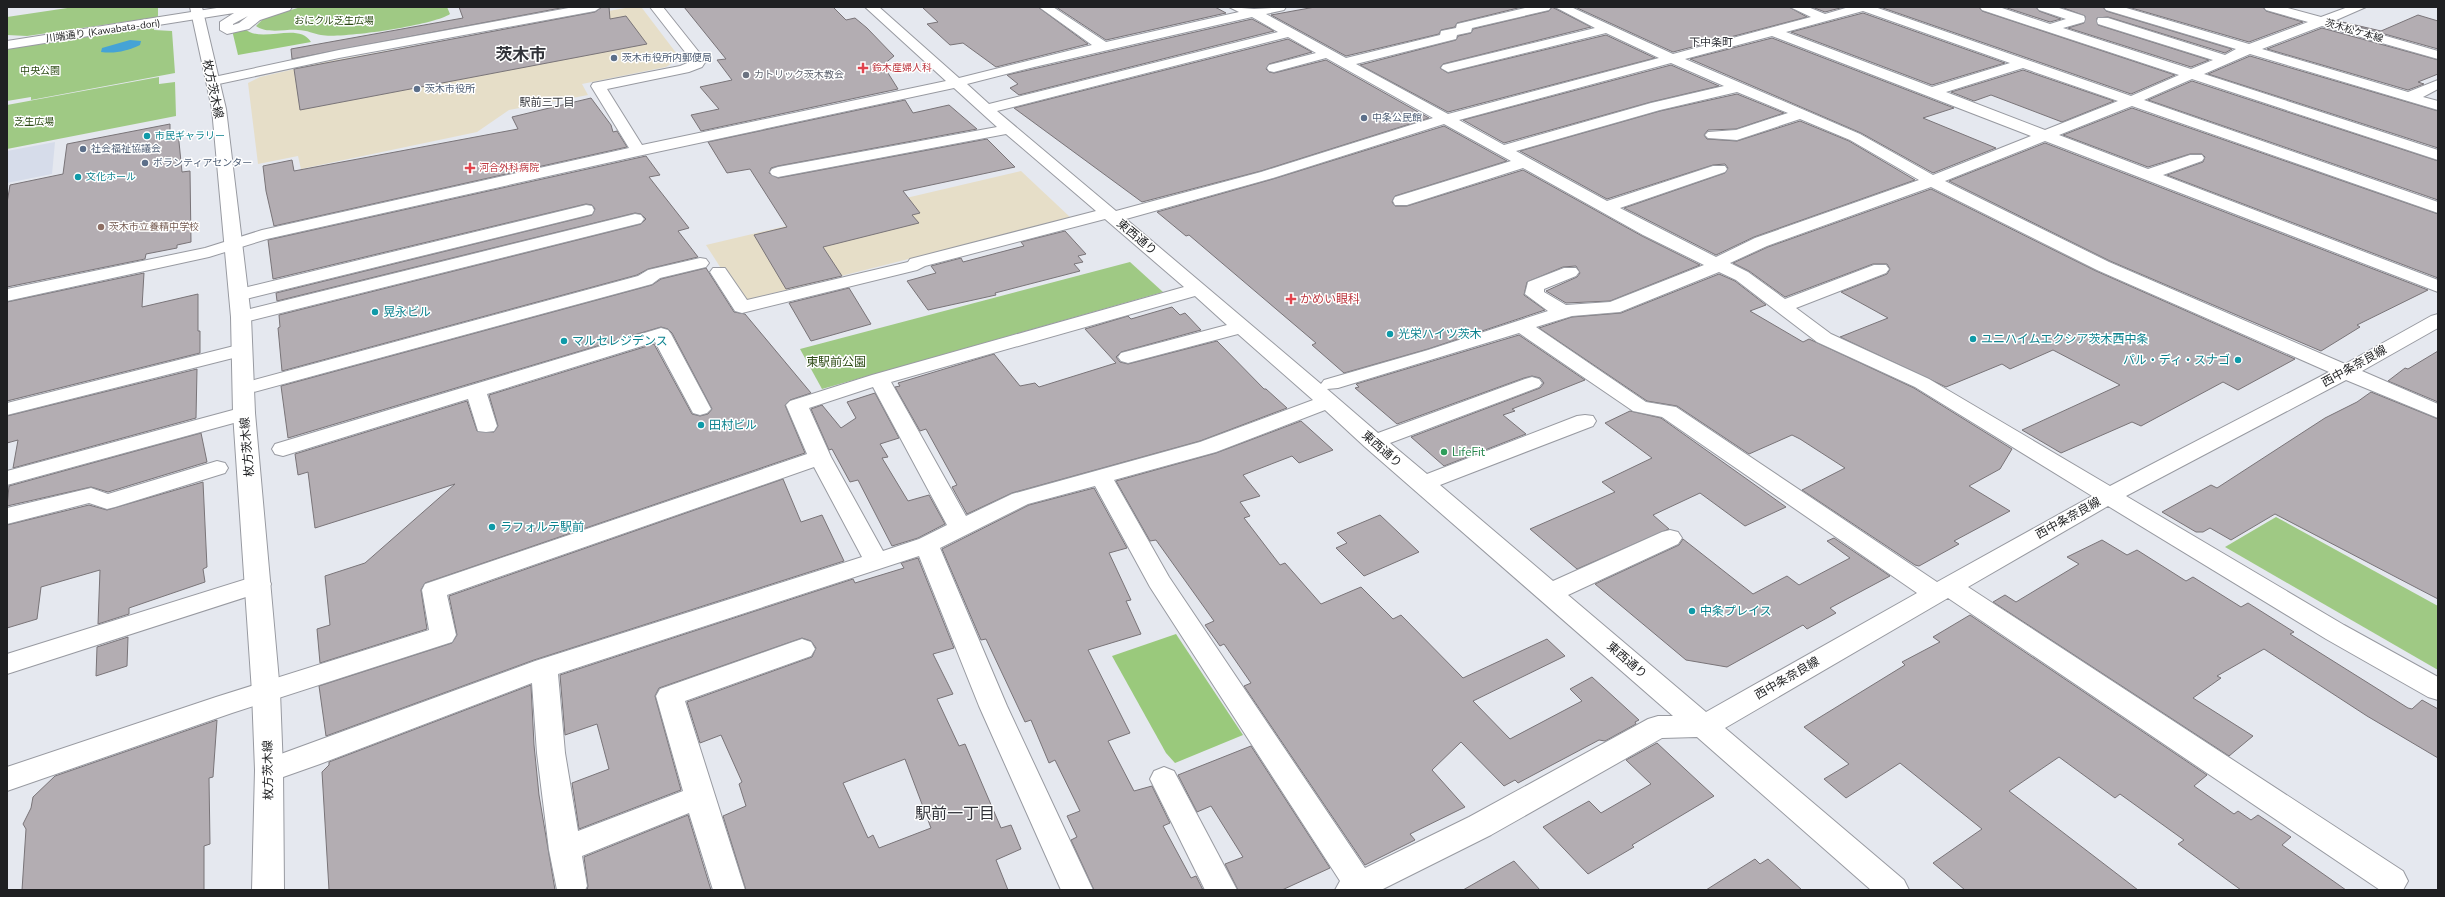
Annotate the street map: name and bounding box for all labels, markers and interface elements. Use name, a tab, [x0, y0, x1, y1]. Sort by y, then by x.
park label: おにクル芝生広場	[294, 14, 374, 28]
street label: 川端通り (Kawabata-dori)	[45, 16, 161, 46]
street label: 茨木松ケ本線	[2323, 16, 2385, 46]
district label: 下中条町	[1689, 35, 1733, 50]
district label: 茨木市	[496, 43, 547, 66]
place label: 茨木市役所内郵便局	[622, 51, 712, 65]
marker: 茨木市役所内郵便局	[609, 53, 619, 63]
street label: 枚方茨木線	[199, 58, 227, 120]
place label: 鈴木産婦人科	[872, 61, 932, 75]
marker: 鈴木産婦人科	[857, 62, 869, 74]
park label: 中央公園	[20, 64, 60, 78]
place label: カトリック茨木教会	[754, 68, 844, 82]
marker: カトリック茨木教会	[741, 70, 751, 80]
place label: 茨木市役所	[425, 82, 475, 96]
marker: 茨木市役所	[412, 84, 422, 94]
district label: 駅前三丁目	[520, 95, 575, 110]
place label: 中条公民館	[1372, 111, 1422, 125]
marker: 中条公民館	[1359, 113, 1369, 123]
park label: 芝生広場	[14, 115, 54, 129]
place label: 市民ギャラリー	[155, 129, 225, 143]
marker: 市民ギャラリー	[142, 131, 152, 141]
place label: 社会福祉協議会	[91, 142, 161, 156]
marker: 社会福祉協議会	[78, 144, 88, 154]
place label: ボランティアセンター	[153, 156, 252, 170]
marker: ボランティアセンター	[140, 158, 150, 168]
place label: 河合外科病院	[479, 161, 539, 175]
marker: 河合外科病院	[464, 162, 476, 174]
place label: 文化ホール	[86, 170, 136, 184]
marker: 文化ホール	[73, 172, 83, 182]
street label: 東西通り	[1113, 215, 1161, 259]
place label: 茨木市立養精中学校	[109, 220, 199, 234]
marker: 茨木市立養精中学校	[96, 222, 106, 232]
place label: かめい眼科	[1300, 291, 1360, 307]
marker: かめい眼科	[1285, 293, 1297, 305]
place label: 晃永ビル	[383, 304, 431, 320]
marker: 晃永ビル	[370, 307, 380, 317]
place label: 光栄ハイツ茨木	[1398, 326, 1482, 342]
marker: 光栄ハイツ茨木	[1385, 329, 1395, 339]
place label: ユニハイムエクシア茨木西中条	[1981, 331, 2149, 347]
place label: マルセレジデンス	[572, 333, 668, 349]
marker: ユニハイムエクシア茨木西中条	[1968, 334, 1978, 344]
marker: マルセレジデンス	[559, 336, 569, 346]
street label: 西中条奈良線	[2319, 342, 2389, 390]
place label: パル・ディ・スナゴ	[2123, 352, 2230, 368]
park label: 東駅前公園	[806, 354, 866, 370]
marker: パル・ディ・スナゴ	[2233, 355, 2243, 365]
street label: 枚方茨木線	[236, 416, 258, 478]
place label: 田村ビル	[709, 417, 757, 433]
marker: 田村ビル	[696, 420, 706, 430]
street label: 東西通り	[1359, 427, 1405, 471]
place label: LifeFit	[1452, 444, 1486, 460]
marker: LifeFit	[1439, 447, 1449, 457]
street label: 西中条奈良線	[2033, 494, 2103, 542]
place label: ラフォルテ駅前	[500, 519, 584, 535]
marker: ラフォルテ駅前	[487, 522, 497, 532]
place label: 中条プレイス	[1700, 603, 1772, 619]
marker: 中条プレイス	[1687, 606, 1697, 616]
street label: 東西通り	[1604, 638, 1650, 682]
street label: 西中条奈良線	[1752, 653, 1822, 703]
street label: 枚方茨木線	[259, 740, 277, 800]
district label: 駅前一丁目	[915, 803, 995, 825]

